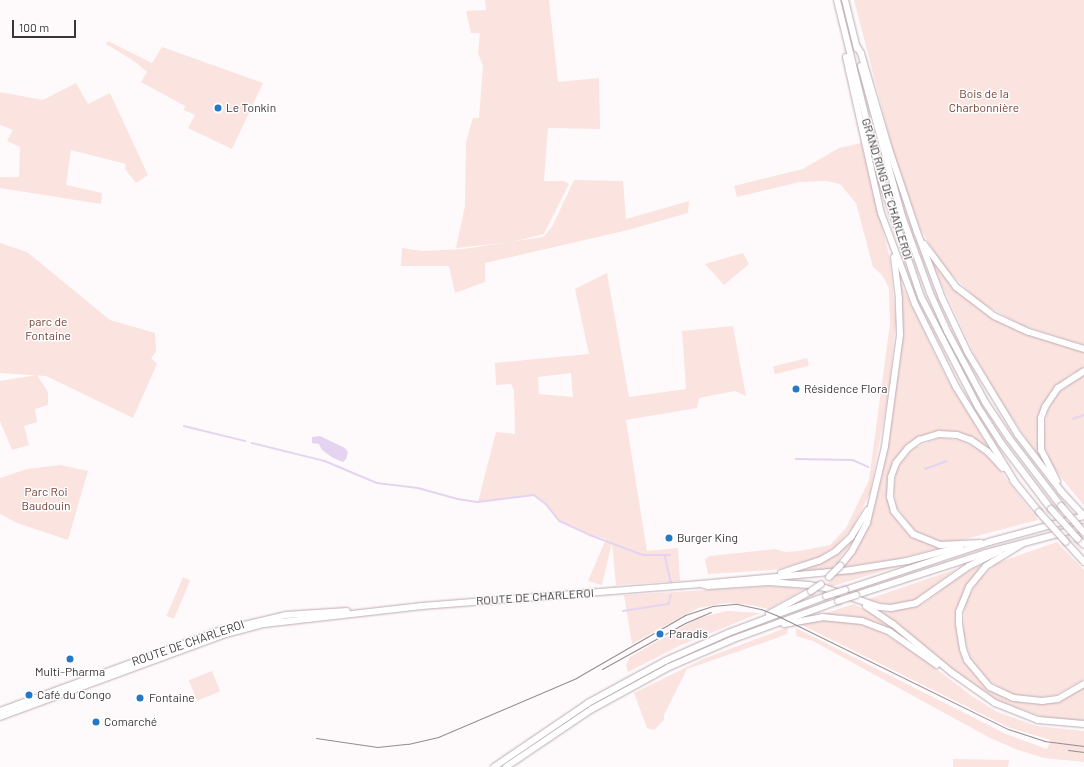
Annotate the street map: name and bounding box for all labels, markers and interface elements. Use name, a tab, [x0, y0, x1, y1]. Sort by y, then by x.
scale bar	[14, 12, 78, 38]
text: 100 m	[19, 20, 49, 34]
park label: Bois de la Charbonnière	[949, 87, 1019, 115]
place label: Le Tonkin	[226, 101, 276, 115]
marker: Le Tonkin	[213, 103, 223, 113]
street label: GRAND RING DE CHARLEROI	[859, 116, 915, 262]
park label: parc de Fontaine	[25, 315, 71, 343]
place label: Résidence Flora	[804, 382, 887, 396]
marker: Résidence Flora	[791, 384, 801, 394]
park label: Parc Roi Baudouin	[21, 485, 71, 513]
place label: Burger King	[677, 531, 738, 545]
marker: Burger King	[664, 533, 674, 543]
street label: ROUTE DE CHARLEROI	[476, 586, 594, 608]
street label: ROUTE DE CHARLEROI	[130, 617, 246, 669]
place label: Paradis	[669, 627, 708, 641]
marker: Paradis	[654, 628, 666, 640]
marker: Multi-Pharma	[65, 654, 75, 664]
place label: Multi-Pharma	[35, 665, 105, 679]
place label: Café du Congo	[37, 688, 111, 702]
marker: Café du Congo	[24, 690, 34, 700]
place label: Fontaine	[149, 691, 195, 705]
marker: Fontaine	[134, 692, 146, 704]
place label: Comarché	[104, 715, 157, 729]
marker: Comarché	[91, 717, 101, 727]

